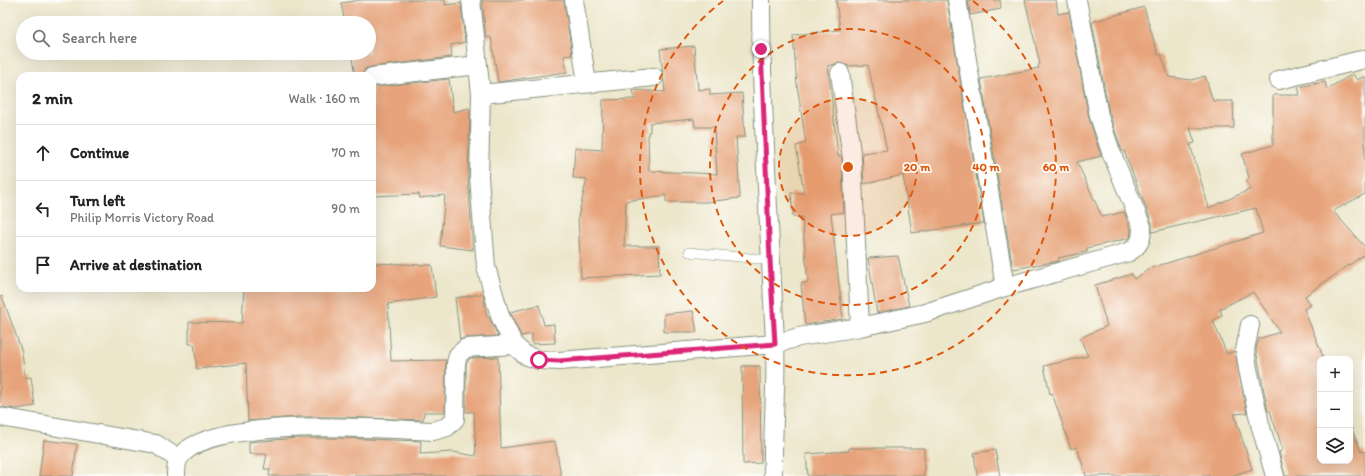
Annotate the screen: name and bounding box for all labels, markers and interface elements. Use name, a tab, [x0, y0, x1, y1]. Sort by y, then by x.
search box	[16, 16, 376, 60]
icon: search	[30, 27, 52, 49]
text: Search here	[62, 29, 137, 47]
route end	[752, 40, 770, 58]
text: 2 min	[32, 88, 72, 108]
text: Walk · 160 m	[289, 91, 360, 106]
icon: ahead	[32, 142, 54, 164]
text: Continue	[70, 144, 129, 162]
text: 70 m	[332, 145, 360, 160]
centre of rings	[841, 160, 855, 174]
text: 20 m	[904, 160, 931, 174]
text: 40 m	[972, 160, 1001, 174]
text: 60 m	[1043, 160, 1070, 174]
text: Turn left	[70, 192, 125, 210]
icon: left	[32, 198, 54, 220]
text: 90 m	[331, 201, 360, 216]
text: Philip Morris Victory Road	[70, 210, 214, 225]
icon: arrive	[32, 254, 54, 276]
text: Arrive at destination	[70, 256, 202, 274]
route start	[530, 351, 548, 369]
map controls	[1317, 356, 1353, 464]
button: +	[1317, 356, 1353, 392]
button: −	[1317, 392, 1353, 428]
button: layers	[1317, 428, 1353, 464]

